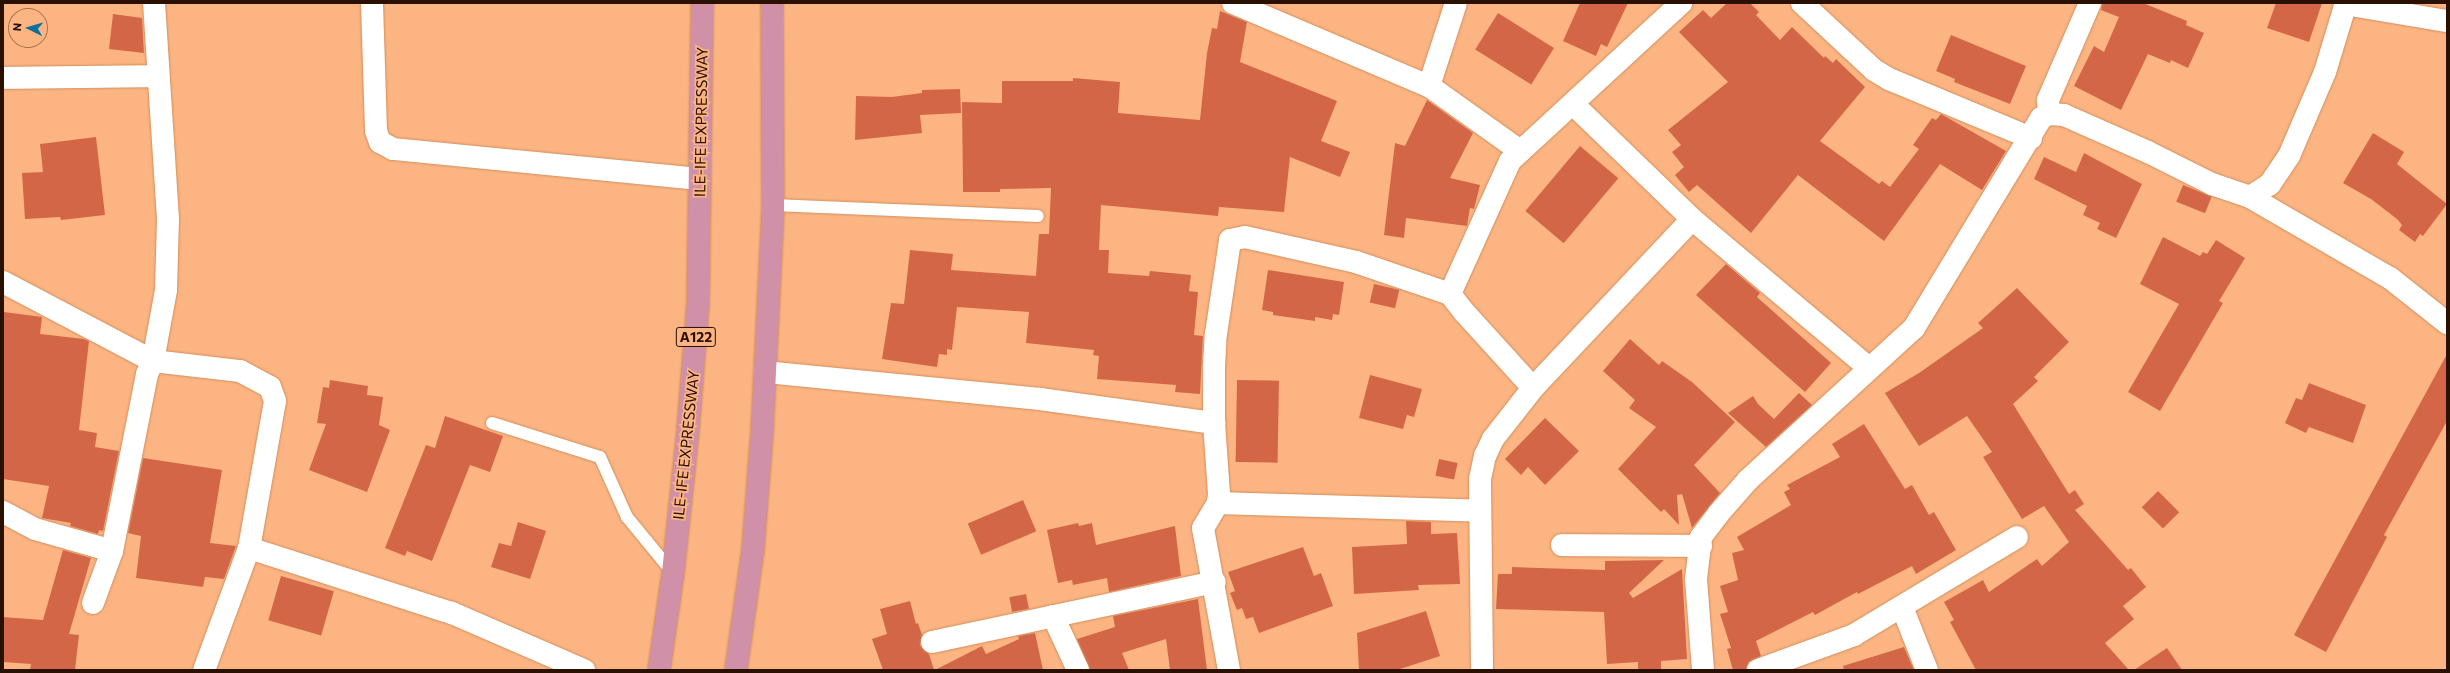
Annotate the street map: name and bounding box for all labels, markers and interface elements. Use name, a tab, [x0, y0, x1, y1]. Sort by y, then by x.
north arrow	[8, 8, 48, 48]
text: N	[10, 22, 23, 32]
street label: ILE-IFE EXPRESSWAY	[691, 47, 711, 197]
road number: A122	[675, 325, 717, 349]
street label: ILE-IFE EXPRESSWAY	[669, 369, 703, 521]

